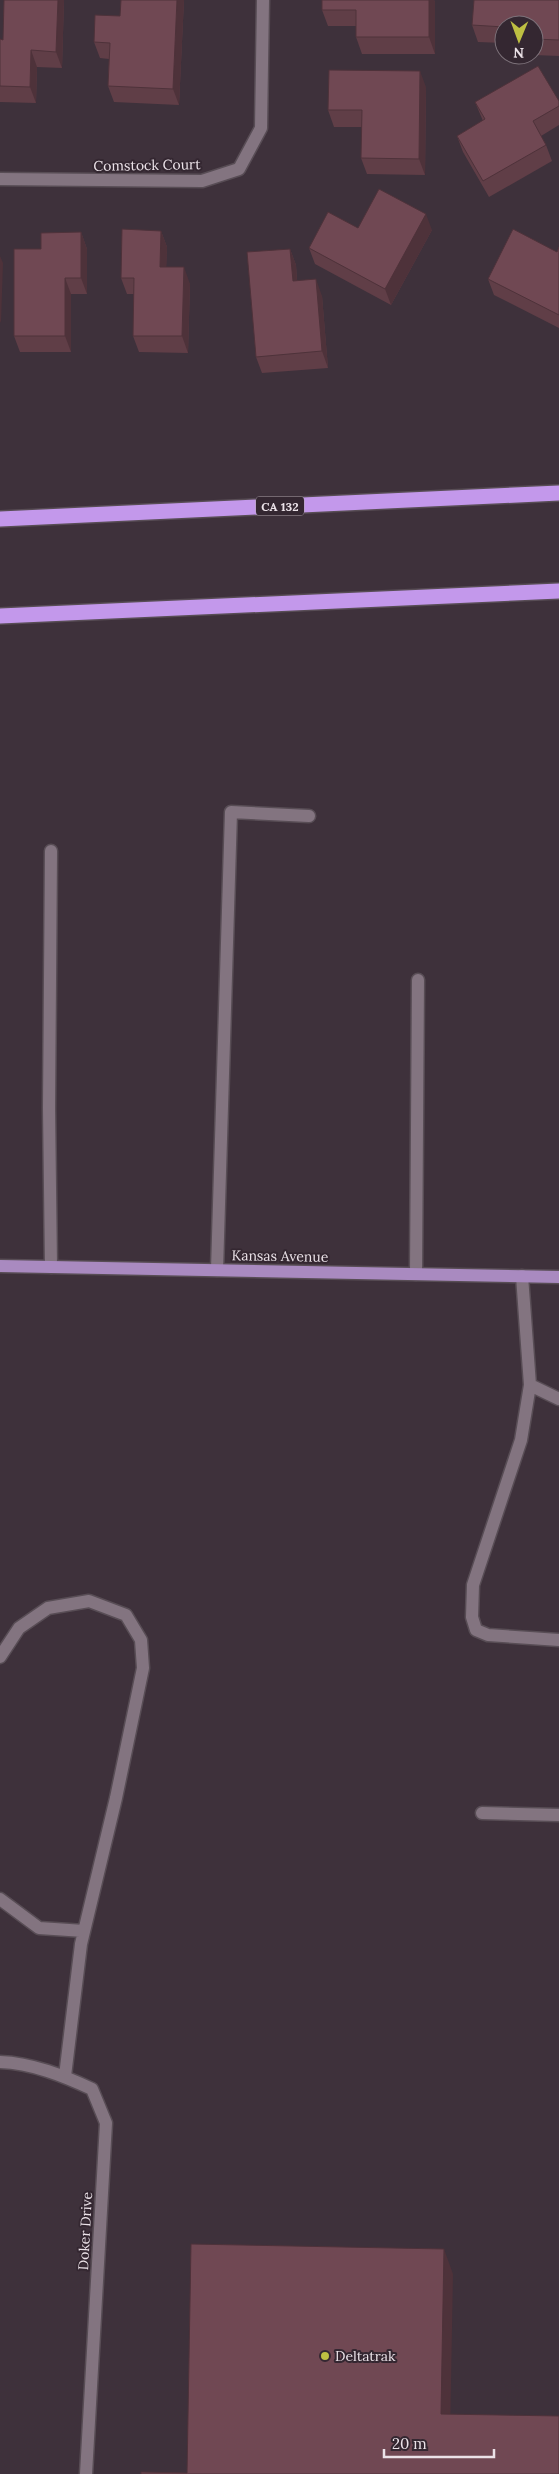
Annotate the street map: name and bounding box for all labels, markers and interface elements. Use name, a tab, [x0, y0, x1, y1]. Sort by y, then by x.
north arrow	[494, 15, 544, 65]
text: N	[513, 44, 524, 62]
street label: Comstock Court	[93, 155, 201, 175]
road number: CA 132	[256, 496, 304, 516]
street label: Kansas Avenue	[232, 1246, 329, 1266]
street label: Doker Drive	[74, 2191, 96, 2271]
place label: Deltatrak	[335, 2347, 396, 2365]
marker: Deltatrak	[319, 2350, 331, 2362]
scale bar	[384, 2426, 494, 2458]
text: 20 m	[392, 2434, 427, 2453]

